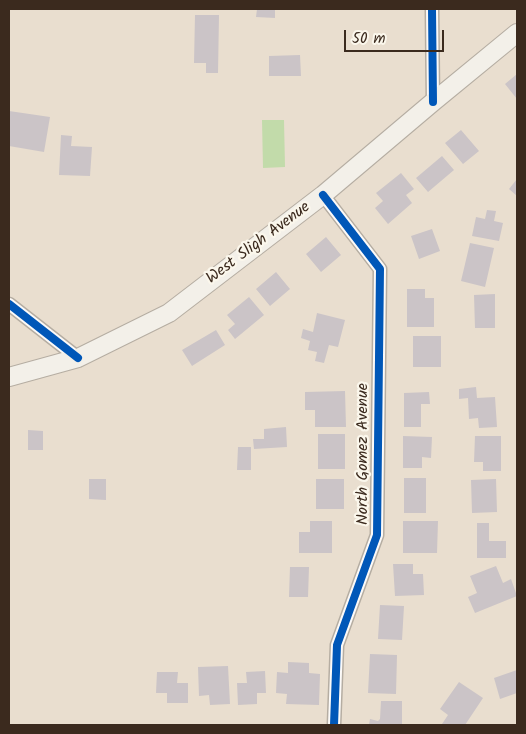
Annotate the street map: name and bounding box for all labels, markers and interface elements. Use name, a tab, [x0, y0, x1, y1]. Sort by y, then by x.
scale bar	[346, 20, 446, 52]
text: 50 m	[352, 27, 386, 51]
street label: West Sligh Avenue	[203, 199, 315, 289]
street label: North Gomez Avenue	[354, 383, 374, 525]

